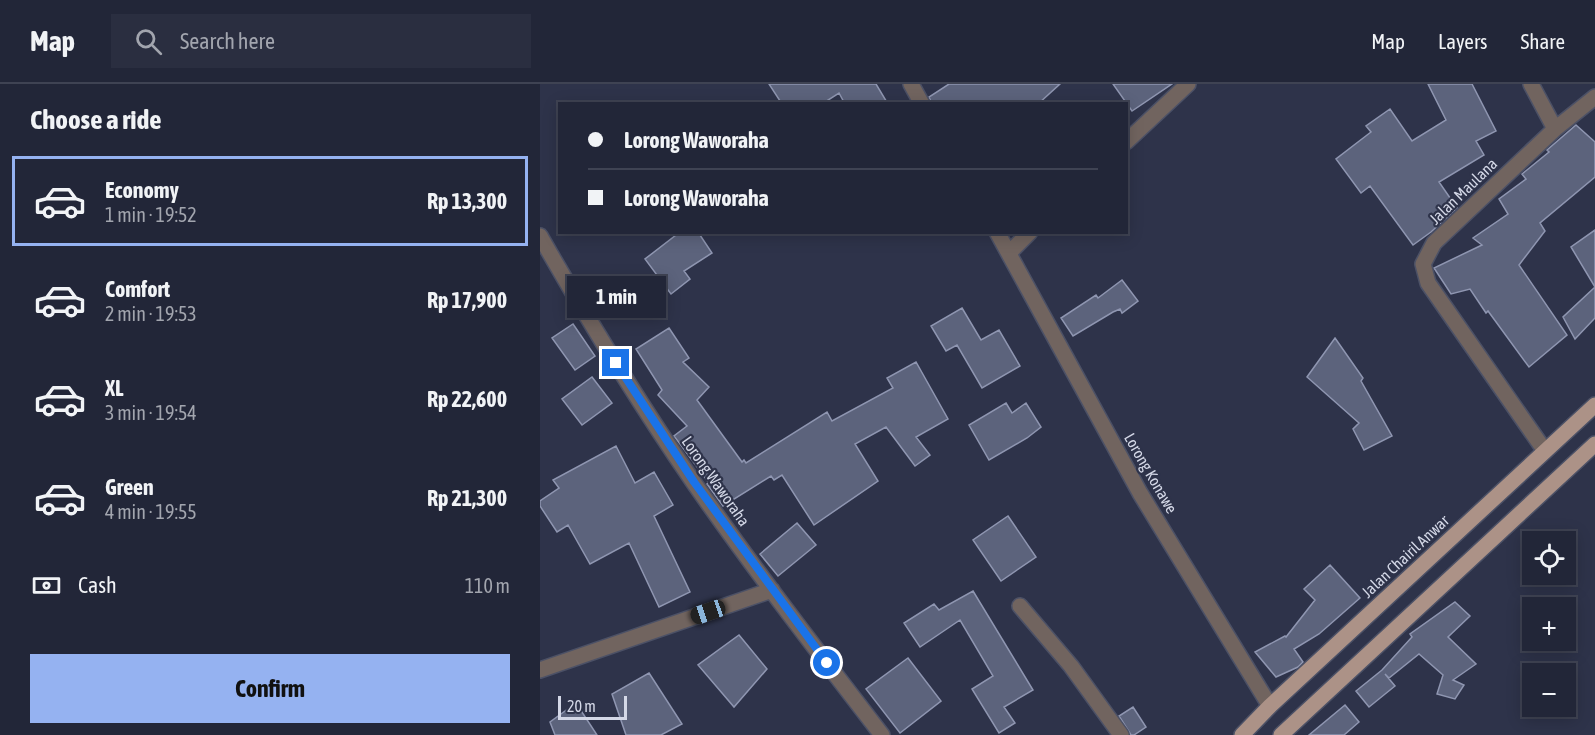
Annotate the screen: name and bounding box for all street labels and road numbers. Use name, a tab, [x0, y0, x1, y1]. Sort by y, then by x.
street label: Jalan Maulana	[1425, 154, 1501, 228]
street label: Lorong Konawe	[1120, 430, 1181, 517]
street label: Lorong Waworaha	[678, 433, 754, 530]
street label: Jalan Chairil Anwar	[1358, 511, 1452, 601]

